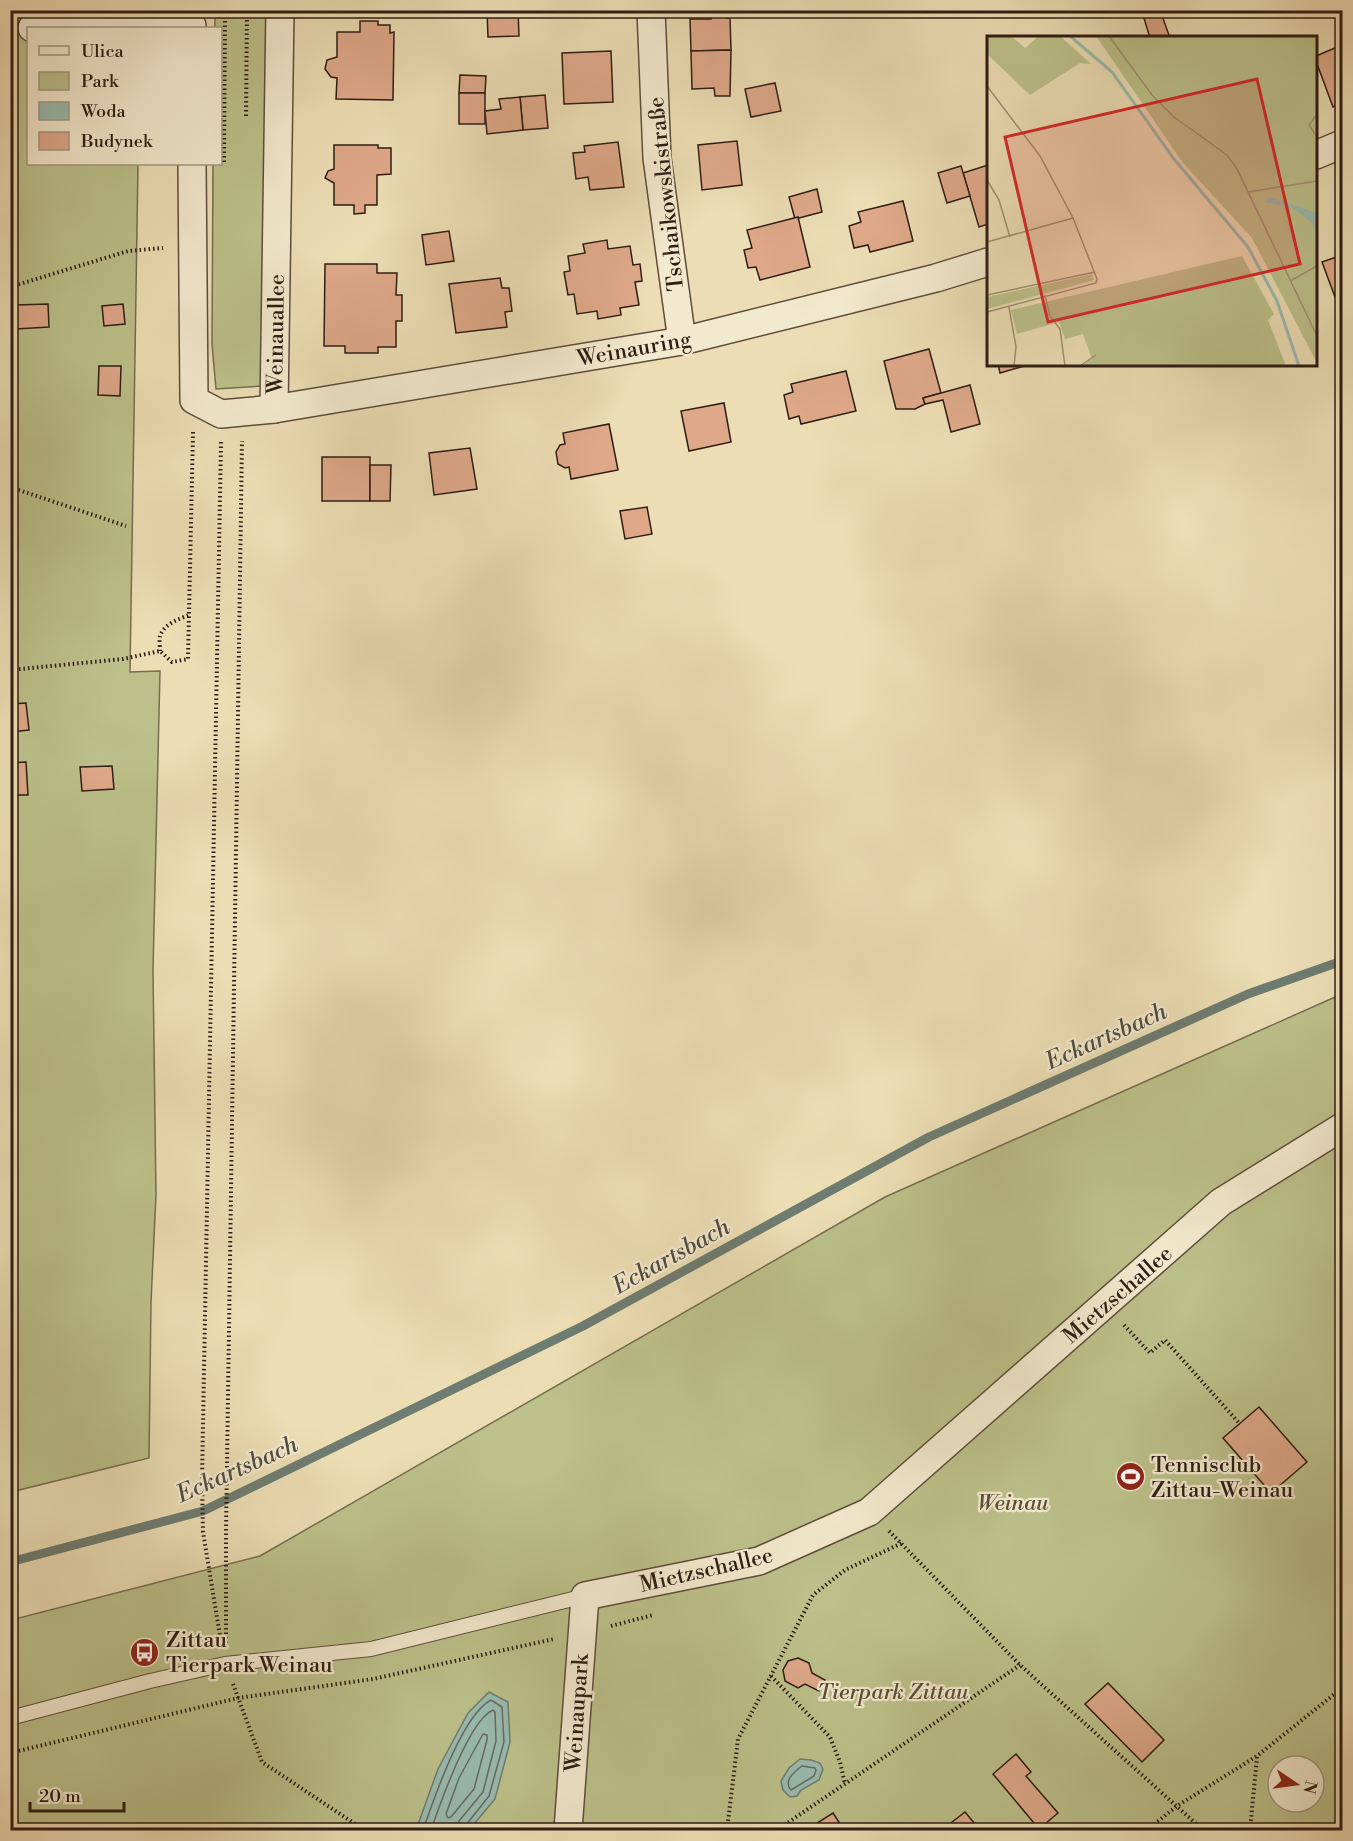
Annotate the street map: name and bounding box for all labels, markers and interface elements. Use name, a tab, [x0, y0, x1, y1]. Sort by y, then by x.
legend	[27, 27, 222, 165]
inset map	[987, 36, 1317, 366]
text: Ulica	[81, 40, 125, 63]
text: Park	[81, 70, 120, 93]
street label: Tschaikowskistraße	[643, 95, 690, 292]
text: Woda	[80, 100, 126, 123]
text: Budynek	[80, 130, 154, 153]
street label: Weinauallee	[262, 274, 291, 395]
street label: Weinauring	[574, 326, 694, 373]
water label: Eckartsbach	[1040, 997, 1172, 1077]
water label: Eckartsbach	[607, 1212, 736, 1302]
street label: Mietzschallee	[1058, 1240, 1178, 1350]
water label: Eckartsbach	[171, 1430, 303, 1510]
place label: Tennisclub Zittau-Weinau	[1151, 1452, 1294, 1504]
sports icon: Tennisclub Zittau-Weinau	[1114, 1461, 1146, 1493]
park label: Weinau	[977, 1490, 1049, 1517]
street label: Mietzschallee	[637, 1542, 776, 1599]
place label: Zittau Tierpark Weinau	[166, 1627, 333, 1679]
bus stop icon: Zittau Tierpark Weinau	[129, 1636, 161, 1668]
street label: Weinaupark	[560, 1652, 595, 1774]
park label: Tierpark Zittau	[817, 1679, 969, 1706]
north arrow	[1266, 1754, 1326, 1814]
scale bar	[30, 1775, 124, 1813]
text: N	[1298, 1779, 1321, 1796]
text: 20 m	[39, 1785, 81, 1808]

